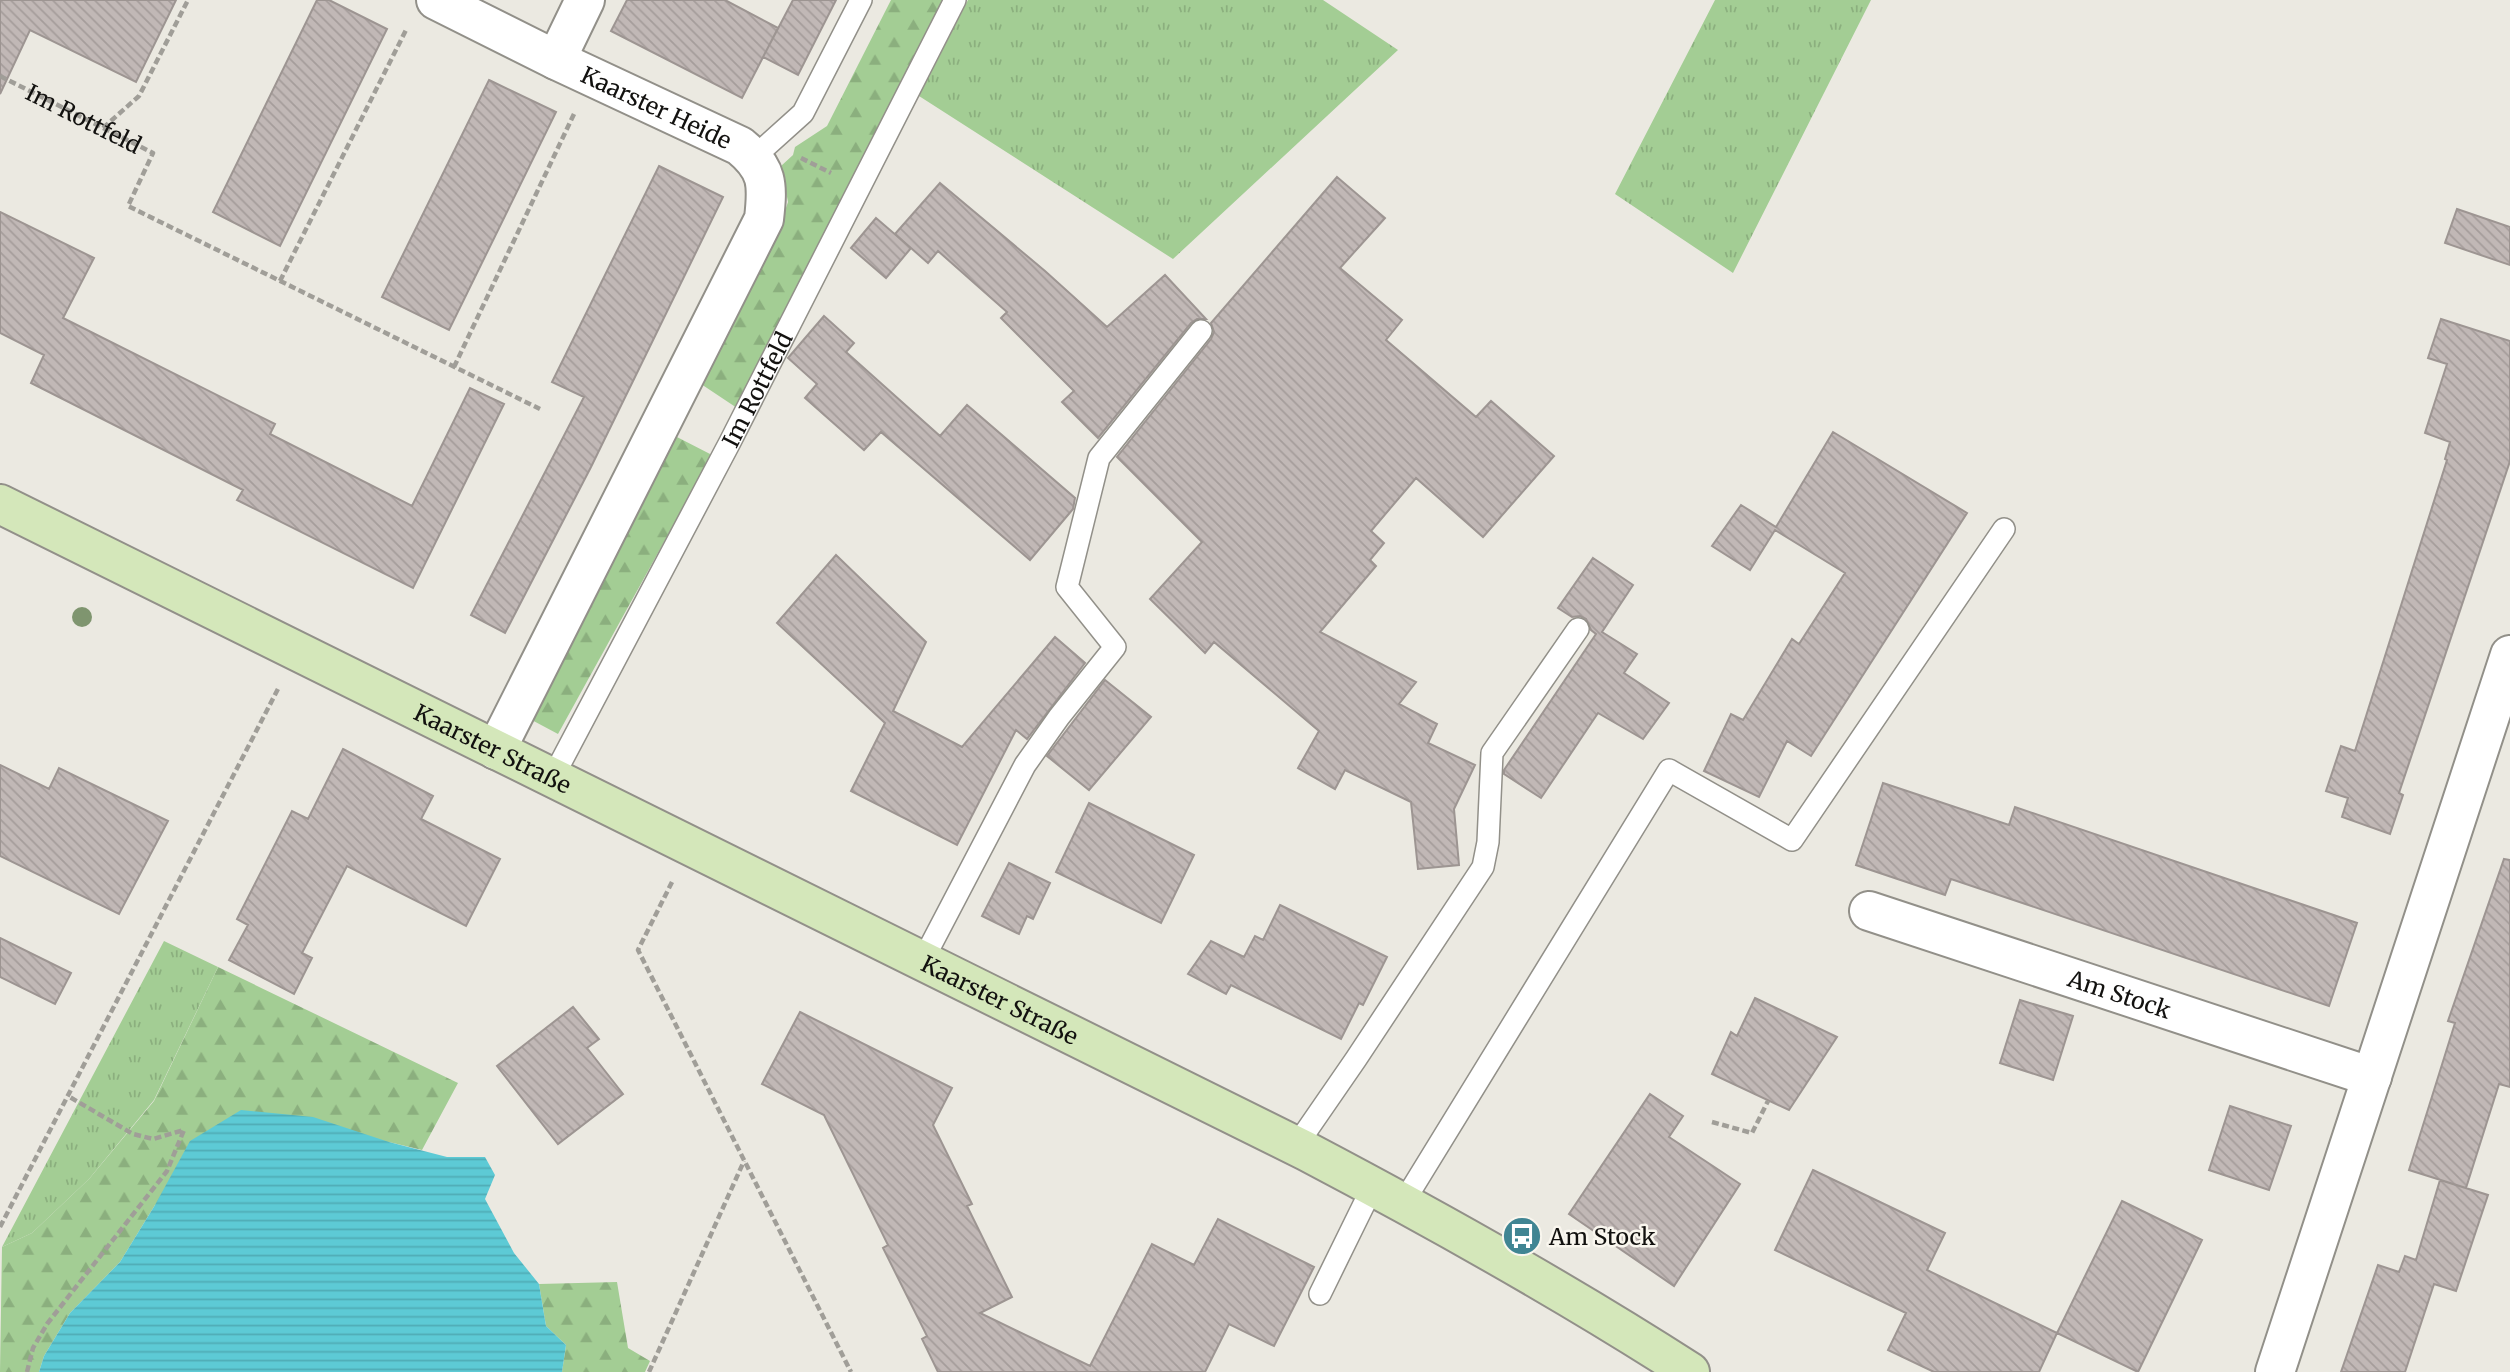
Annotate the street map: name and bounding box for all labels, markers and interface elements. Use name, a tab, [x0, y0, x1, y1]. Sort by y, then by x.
street label: Kaarster Heide	[577, 59, 736, 154]
street label: Im Rottfeld	[21, 77, 147, 159]
street label: Im Rottfeld	[715, 327, 798, 452]
street label: Kaarster Straße	[410, 697, 576, 799]
street label: Kaarster Straße	[917, 948, 1083, 1050]
street label: Am Stock	[2064, 963, 2175, 1024]
bus stop icon: Am Stock	[1501, 1215, 1543, 1257]
place label: Am Stock	[1548, 1222, 1656, 1251]

